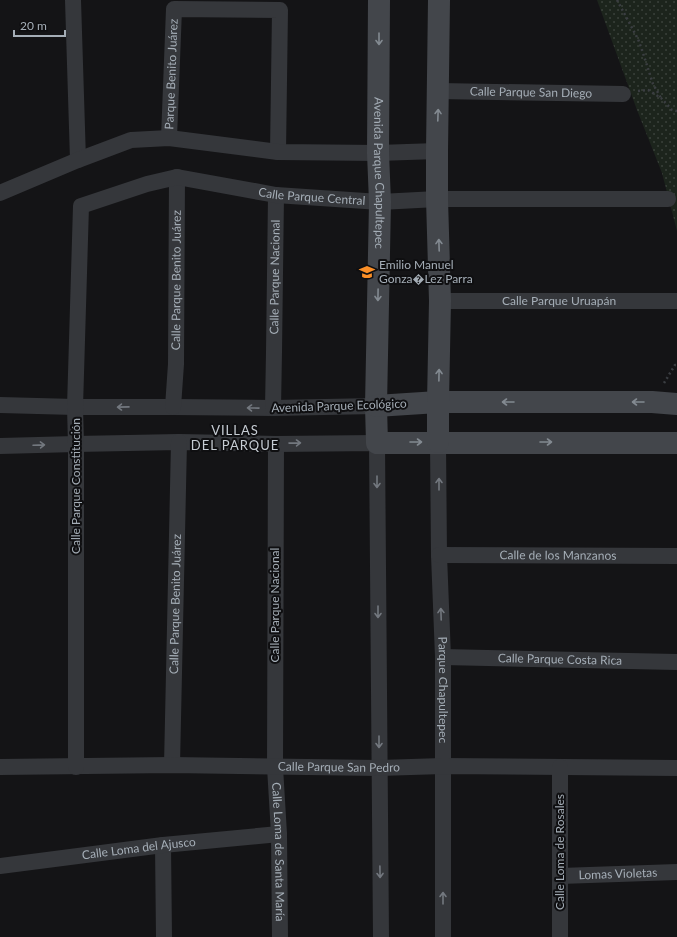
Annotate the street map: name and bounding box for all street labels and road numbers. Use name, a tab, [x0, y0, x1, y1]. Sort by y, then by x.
street label: Parque Benito Juárez	[161, 18, 181, 130]
street label: Calle Parque San Diego	[470, 84, 593, 101]
street label: Avenida Parque Chapultepec	[371, 97, 388, 249]
street label: Calle Parque Central	[257, 184, 366, 208]
street label: Calle Parque Benito Juárez	[168, 209, 184, 350]
street label: Calle Parque Nacional	[266, 219, 283, 335]
street label: Calle Parque Uruapán	[502, 293, 616, 308]
street label: Avenida Parque Ecológico	[271, 396, 407, 415]
street label: Calle Parque Constitución	[68, 418, 83, 554]
street label: Calle Parque Benito Juárez	[166, 533, 184, 674]
street label: Calle de los Manzanos	[499, 547, 617, 563]
street label: Calle Parque Nacional	[267, 548, 282, 662]
street label: Parque Chapultepec	[435, 636, 451, 743]
street label: Calle Parque Costa Rica	[498, 650, 622, 668]
street label: Calle Parque San Pedro	[278, 759, 400, 775]
street label: Calle Loma de Santa María	[269, 782, 288, 922]
street label: Calle Loma de Rosales	[552, 794, 567, 910]
street label: Calle Loma del Ajusco	[81, 834, 197, 862]
street label: Lomas Violetas	[578, 865, 658, 882]

